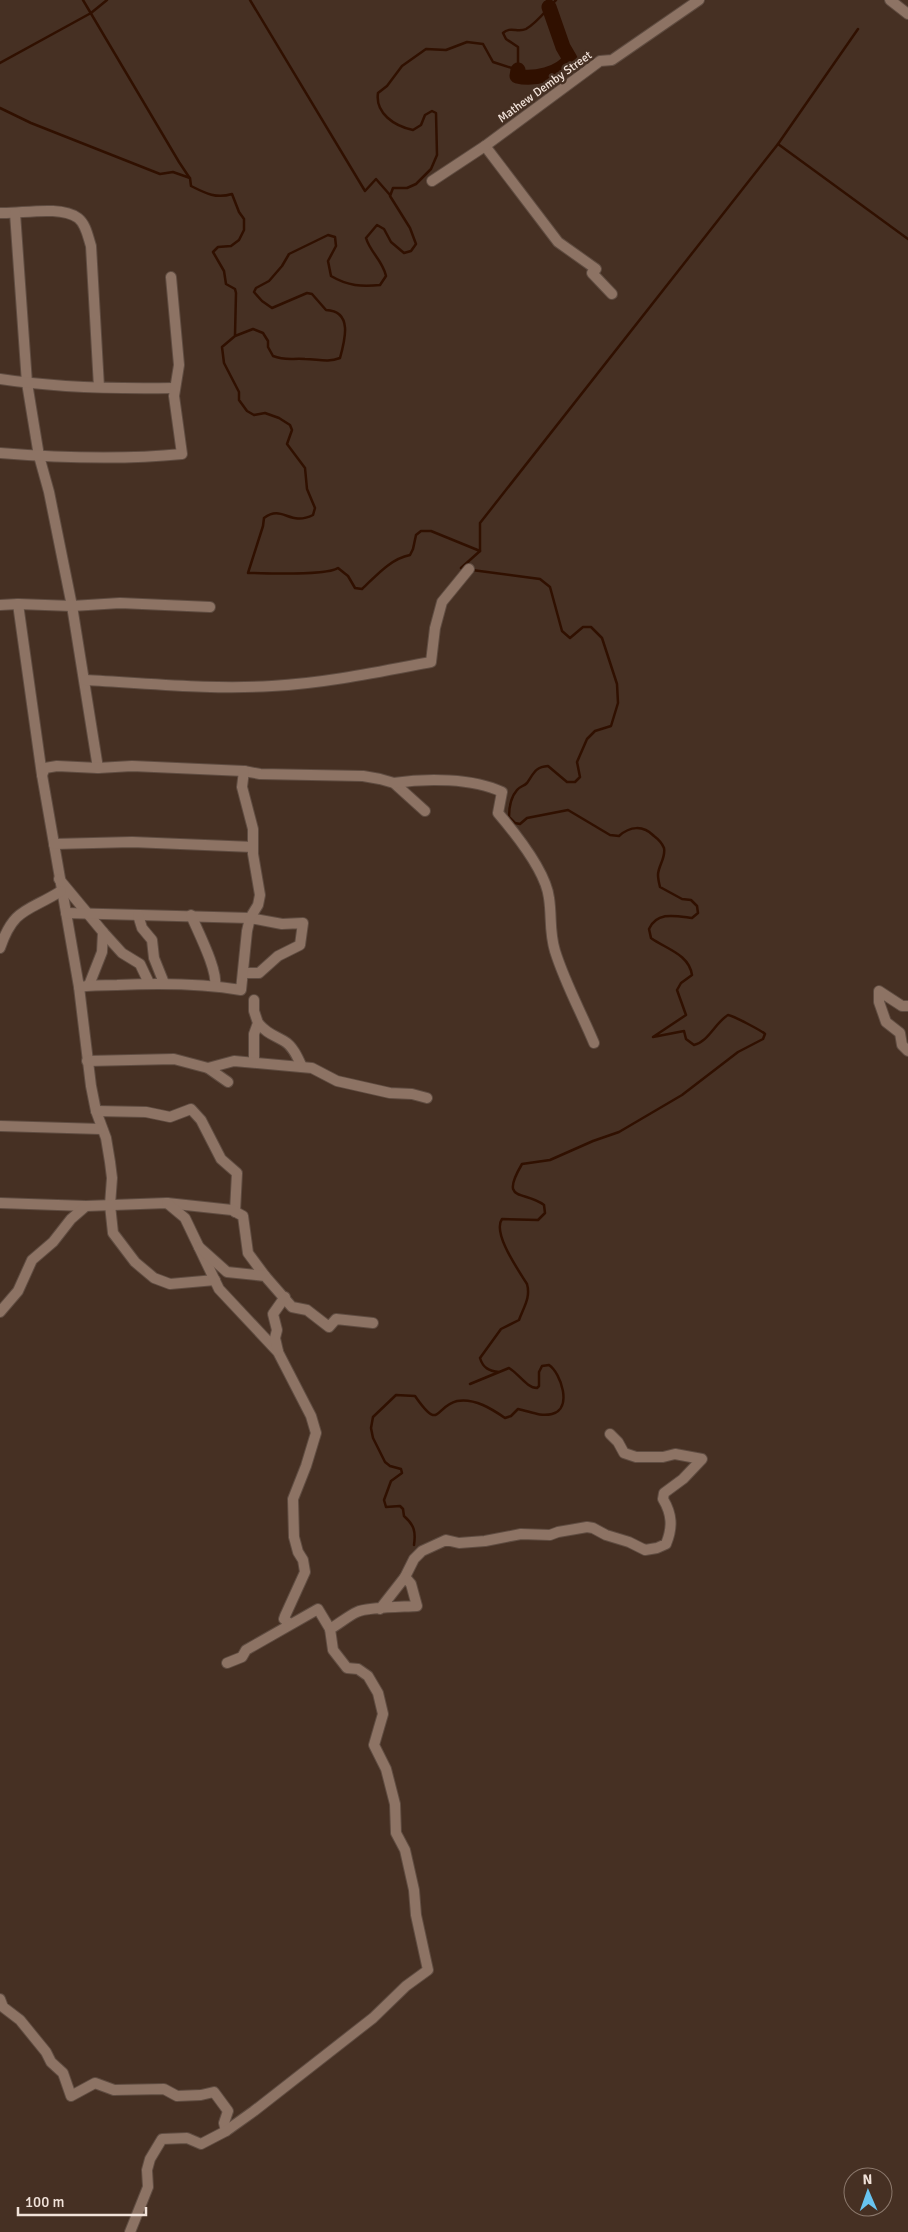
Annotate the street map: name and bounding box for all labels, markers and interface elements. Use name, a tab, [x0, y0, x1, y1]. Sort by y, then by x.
street label: Mathew Demby Street	[495, 48, 595, 126]
north arrow	[843, 2167, 893, 2217]
text: N	[862, 2171, 873, 2188]
scale bar	[18, 2184, 145, 2216]
text: 100 m	[25, 2193, 65, 2211]

